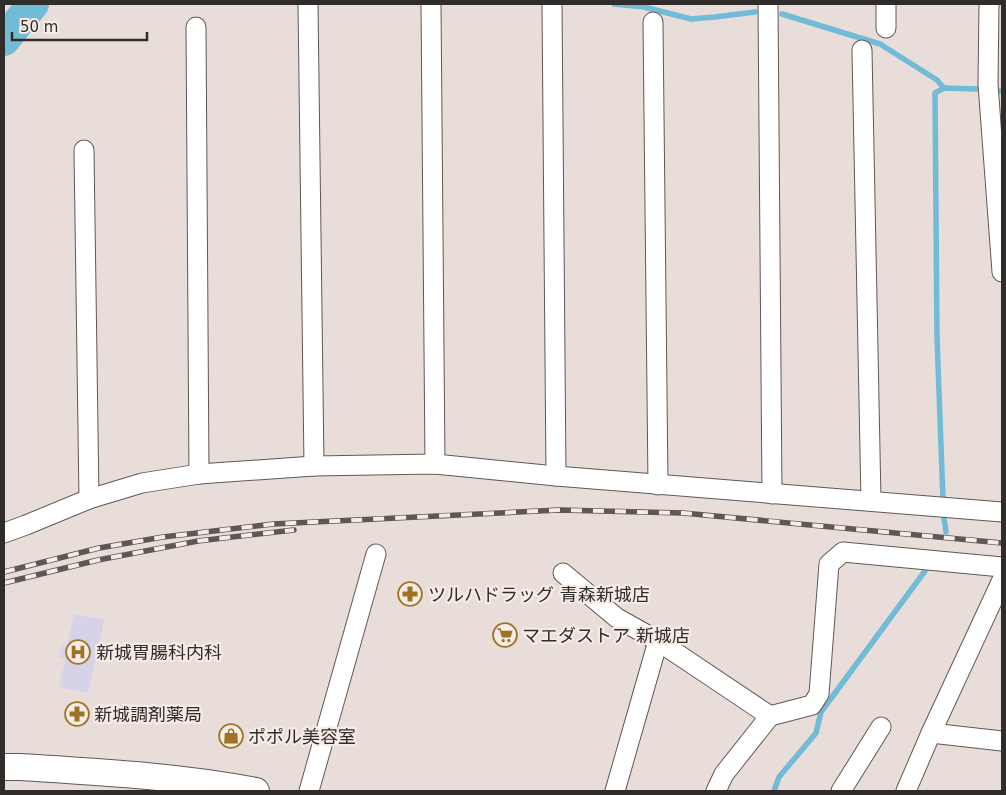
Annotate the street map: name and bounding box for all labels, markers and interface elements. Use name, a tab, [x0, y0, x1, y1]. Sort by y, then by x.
scale bar	[12, 10, 148, 42]
text: 50 m	[20, 18, 58, 36]
pharmacy icon: ツルハドラッグ 青森新城店	[397, 581, 423, 607]
place label: ツルハドラッグ 青森新城店	[428, 584, 650, 605]
supermarket icon: マエダストア 新城店	[492, 622, 518, 648]
place label: マエダストア 新城店	[522, 625, 690, 646]
hospital icon: 新城胃腸科内科	[65, 639, 91, 665]
place label: 新城胃腸科内科	[96, 642, 222, 663]
pharmacy icon: 新城調剤薬局	[64, 701, 90, 727]
place label: 新城調剤薬局	[94, 704, 202, 725]
shop icon: ポポル美容室	[218, 723, 244, 749]
place label: ポポル美容室	[248, 726, 356, 747]

